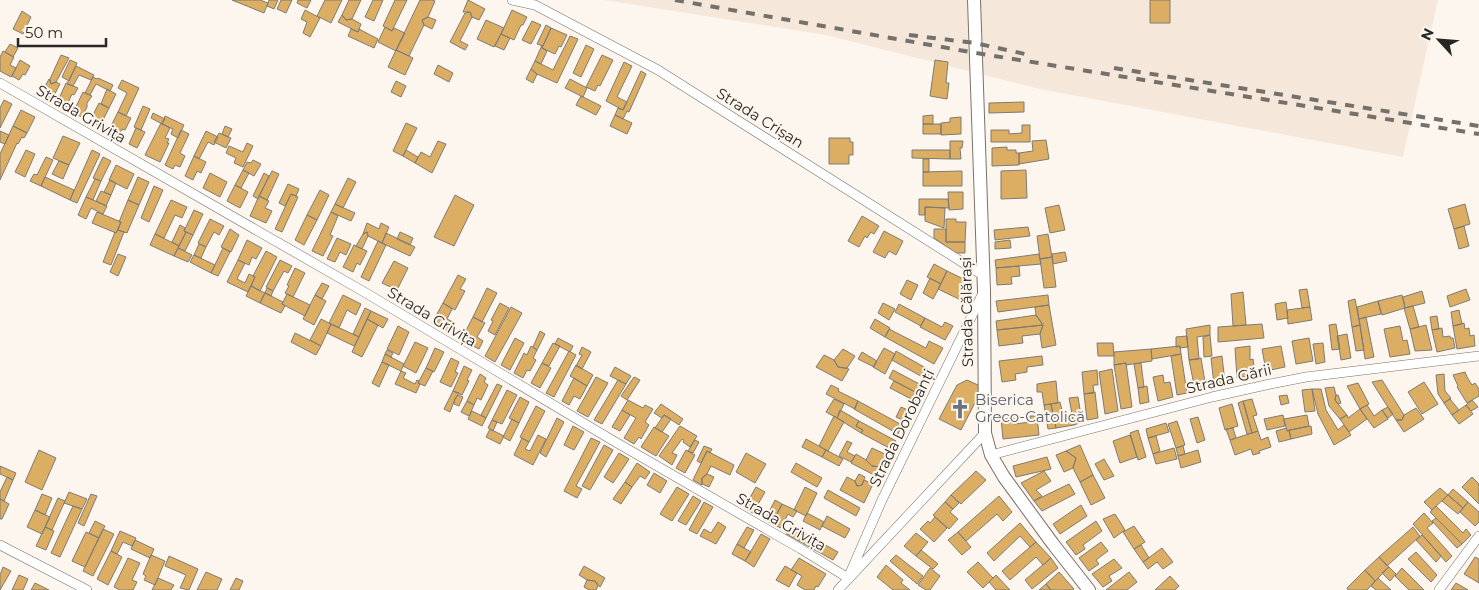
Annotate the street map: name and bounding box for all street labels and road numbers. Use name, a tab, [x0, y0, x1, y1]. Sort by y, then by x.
street label: Strada Grivița	[32, 80, 130, 148]
street label: Strada Crișan	[713, 83, 807, 153]
street label: Strada Călărași	[956, 257, 978, 367]
street label: Strada Grivița	[384, 282, 480, 352]
street label: Strada Gării	[1184, 359, 1273, 398]
street label: Strada Dorobanți	[865, 366, 939, 490]
street label: Strada Grivița	[732, 488, 830, 556]

